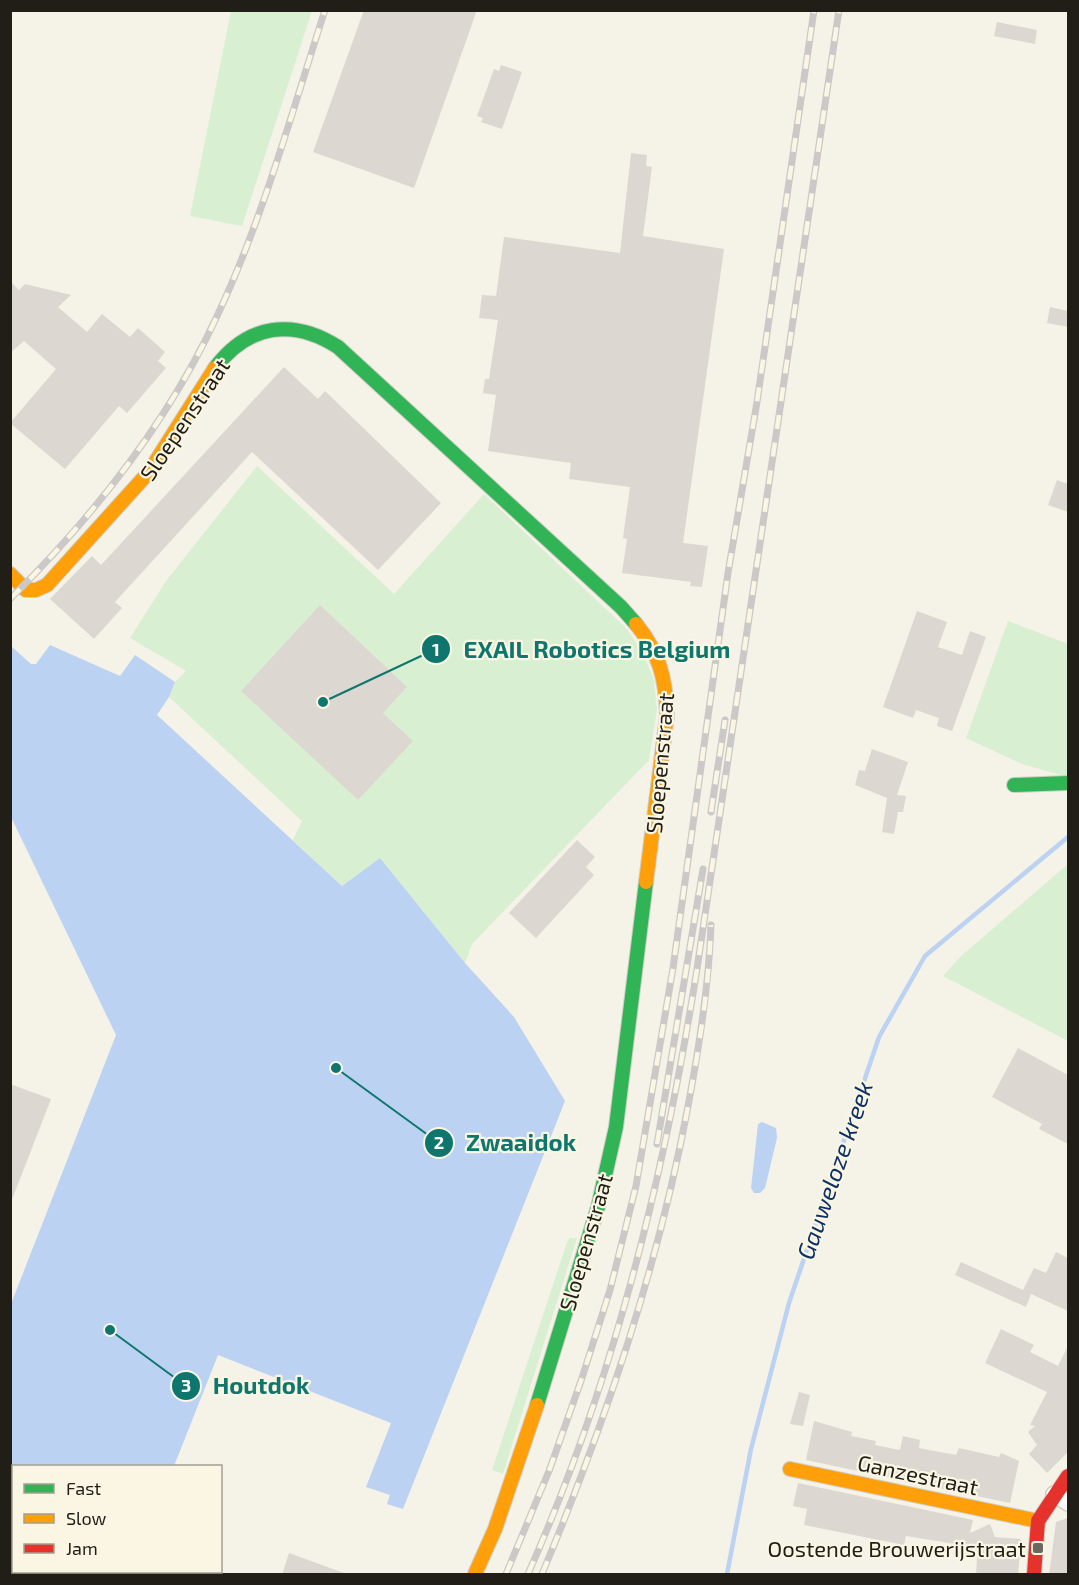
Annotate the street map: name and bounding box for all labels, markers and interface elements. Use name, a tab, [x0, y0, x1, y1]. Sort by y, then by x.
street label: Sloepenstraat	[134, 353, 234, 485]
callout: EXAIL Robotics Belgium	[421, 628, 742, 670]
text: EXAIL Robotics Belgium	[464, 634, 730, 663]
text: 1	[432, 638, 440, 660]
street label: Sloepenstraat	[640, 691, 678, 835]
water label: Gauweloze kreek	[790, 1077, 878, 1263]
callout: Zwaaidok	[424, 1122, 588, 1164]
text: Zwaaidok	[466, 1127, 577, 1156]
text: 2	[434, 1131, 444, 1153]
street label: Sloepenstraat	[553, 1170, 617, 1314]
callout: Houtdok	[171, 1365, 322, 1407]
text: Houtdok	[213, 1370, 310, 1399]
text: 3	[181, 1374, 191, 1396]
street label: Ganzestraat	[855, 1449, 981, 1499]
legend	[12, 1465, 222, 1573]
text: Fast	[66, 1477, 101, 1499]
text: Slow	[66, 1507, 107, 1529]
place label: Oostende Brouwerijstraat	[768, 1535, 1026, 1562]
text: Jam	[66, 1537, 98, 1559]
marker: Oostende Brouwerijstraat	[1031, 1541, 1045, 1555]

